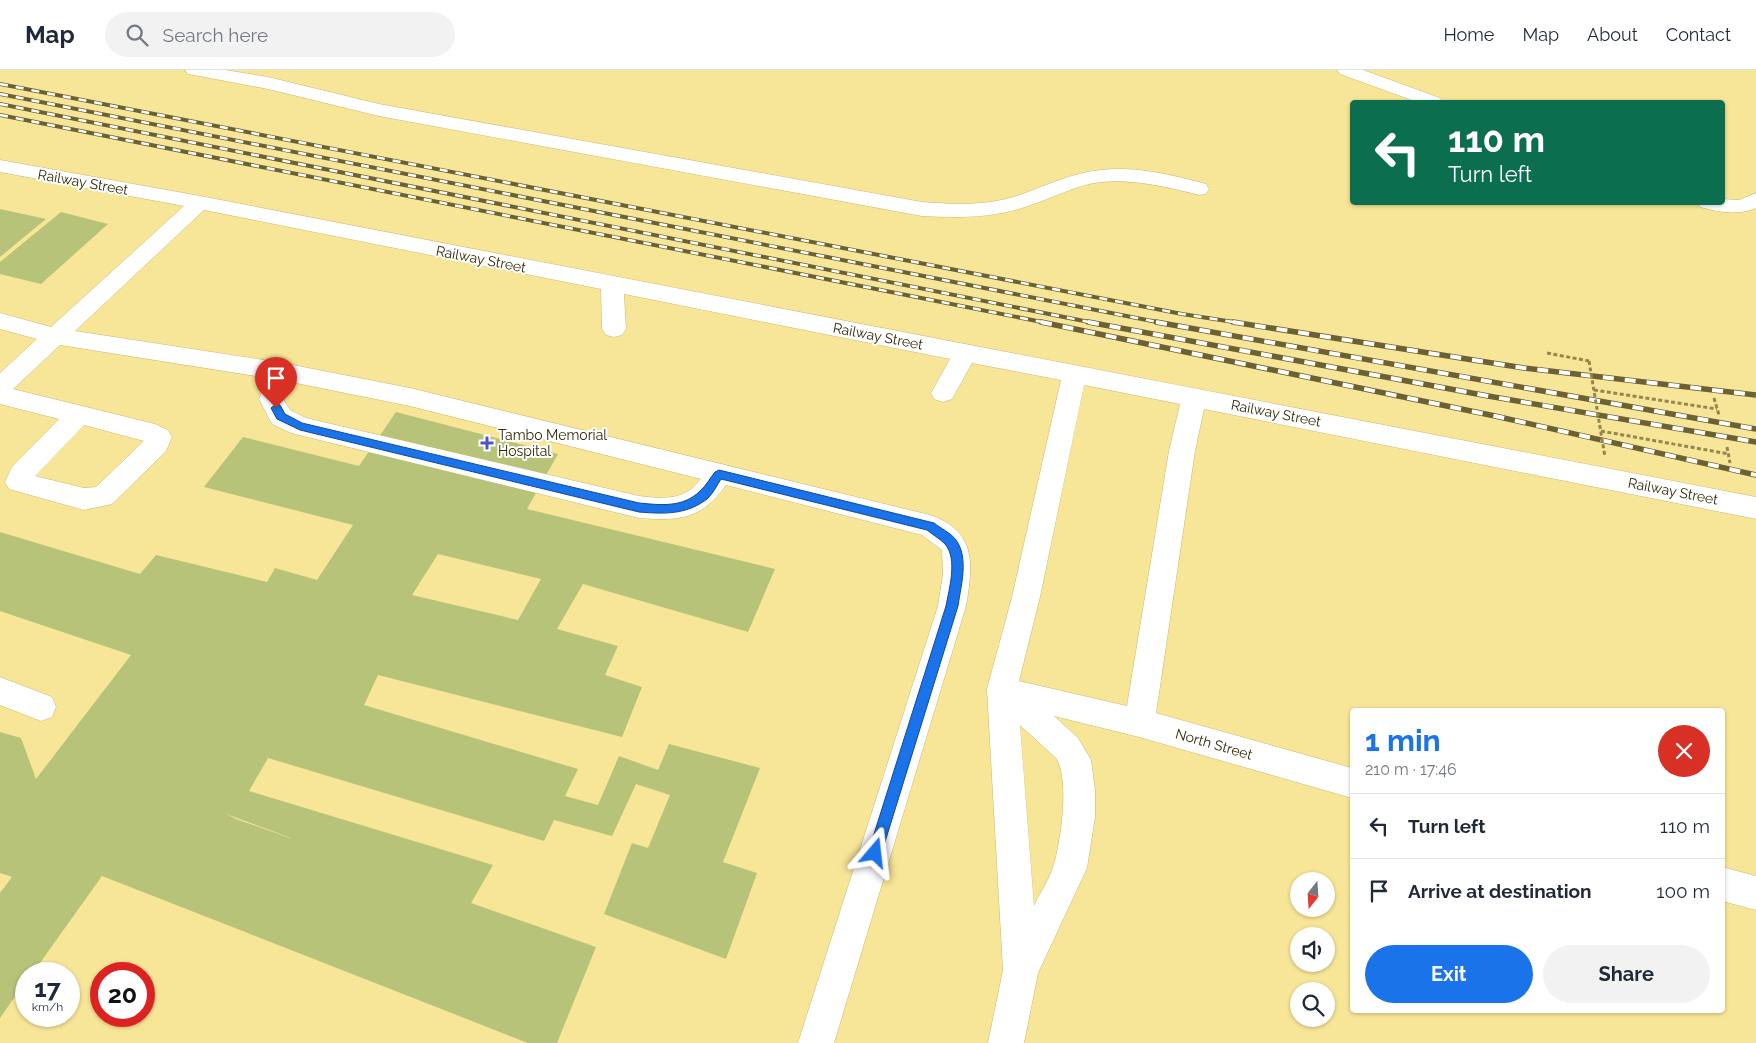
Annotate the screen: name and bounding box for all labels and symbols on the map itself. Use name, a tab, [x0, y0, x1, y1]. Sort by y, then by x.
street label: Railway Street	[37, 166, 130, 198]
street label: Railway Street	[435, 242, 528, 276]
street label: Railway Street	[832, 319, 925, 353]
pin	[255, 357, 297, 408]
street label: Railway Street	[1230, 396, 1323, 430]
place label: Tambo Memorial Hospital	[498, 427, 607, 459]
marker: Tambo Memorial Hospital	[480, 436, 494, 450]
street label: Railway Street	[1627, 474, 1720, 508]
street label: North Street	[1174, 725, 1255, 763]
position arrow	[848, 826, 900, 878]
north arrow	[1290, 872, 1335, 918]
speed limit sign: 20	[90, 962, 155, 1027]

